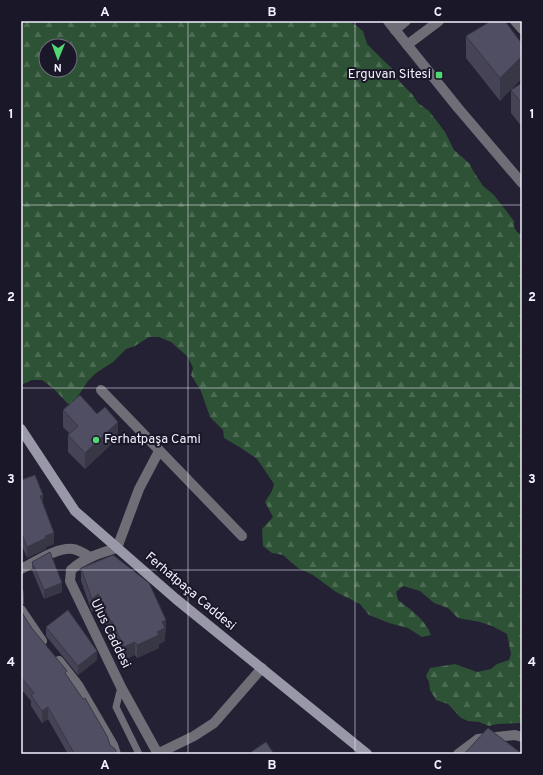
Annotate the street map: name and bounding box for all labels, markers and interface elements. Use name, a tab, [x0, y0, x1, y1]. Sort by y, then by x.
text: A	[100, 5, 110, 21]
text: B	[268, 5, 277, 21]
text: C	[434, 5, 442, 21]
north arrow	[38, 38, 78, 78]
text: N	[54, 60, 62, 74]
place label: Erguvan Sitesi	[348, 67, 431, 83]
marker: Erguvan Sitesi	[434, 70, 444, 80]
text: 1	[8, 107, 14, 123]
text: 1	[529, 107, 535, 123]
text: 2	[7, 290, 15, 306]
text: 2	[528, 290, 536, 306]
place label: Ferhatpaşa Cami	[104, 432, 201, 448]
marker: Ferhatpaşa Cami	[91, 435, 101, 445]
text: 3	[7, 472, 15, 488]
text: 3	[528, 472, 536, 488]
street label: Ferhatpaşa Caddesi	[141, 549, 239, 635]
street label: Ulus Caddesi	[86, 597, 134, 671]
text: 4	[7, 655, 15, 671]
text: 4	[528, 655, 536, 671]
text: A	[100, 758, 110, 774]
text: B	[268, 758, 277, 774]
text: C	[434, 758, 442, 774]

